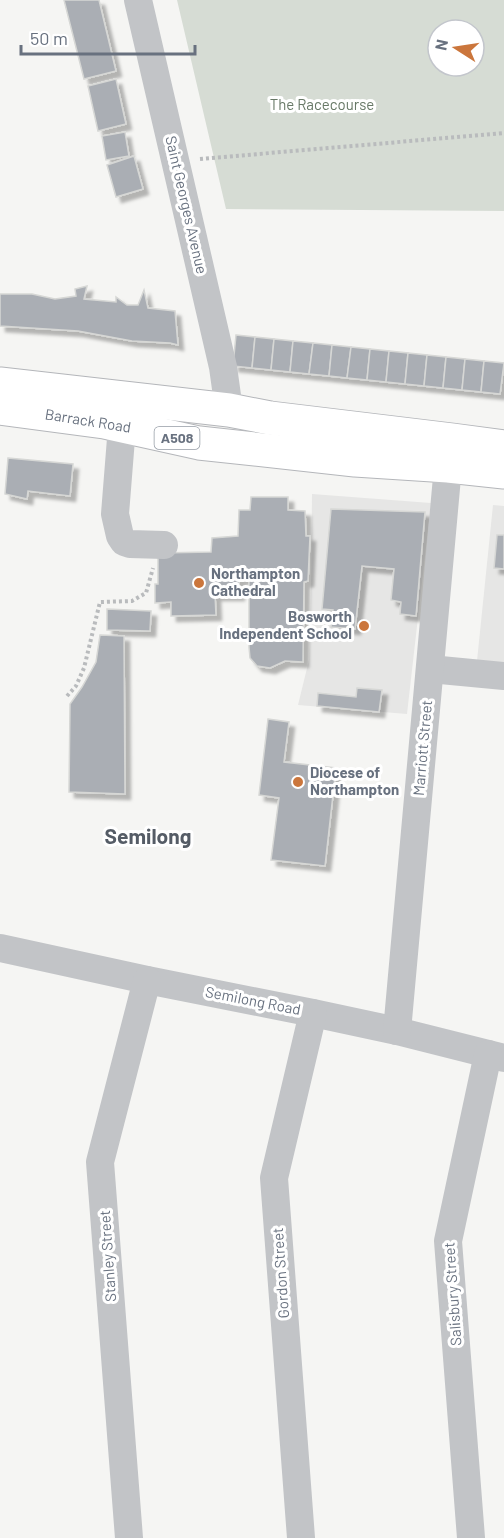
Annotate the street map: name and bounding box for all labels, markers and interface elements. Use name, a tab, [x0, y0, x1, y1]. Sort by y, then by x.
scale bar	[21, 18, 195, 56]
north arrow	[426, 18, 486, 78]
text: 50 m	[30, 27, 68, 49]
text: N	[430, 38, 451, 52]
park label: The Racecourse	[270, 95, 374, 113]
street label: Saint Georges Avenue	[162, 134, 212, 276]
street label: Barrack Road	[44, 404, 133, 436]
road number: A508	[154, 427, 200, 449]
place label: Northampton Cathedral	[211, 564, 300, 599]
marker: Northampton Cathedral	[192, 576, 206, 590]
place label: Bosworth Independent School	[219, 607, 352, 642]
marker: Bosworth Independent School	[357, 619, 371, 633]
street label: Marriott Street	[409, 699, 435, 797]
place label: Diocese of Northampton	[310, 763, 399, 798]
marker: Diocese of Northampton	[291, 775, 305, 789]
district label: Semilong	[105, 823, 191, 848]
street label: Semilong Road	[204, 982, 302, 1018]
street label: Stanley Street	[95, 1210, 119, 1303]
street label: Gordon Street	[268, 1227, 292, 1319]
street label: Salisbury Street	[439, 1242, 465, 1347]

